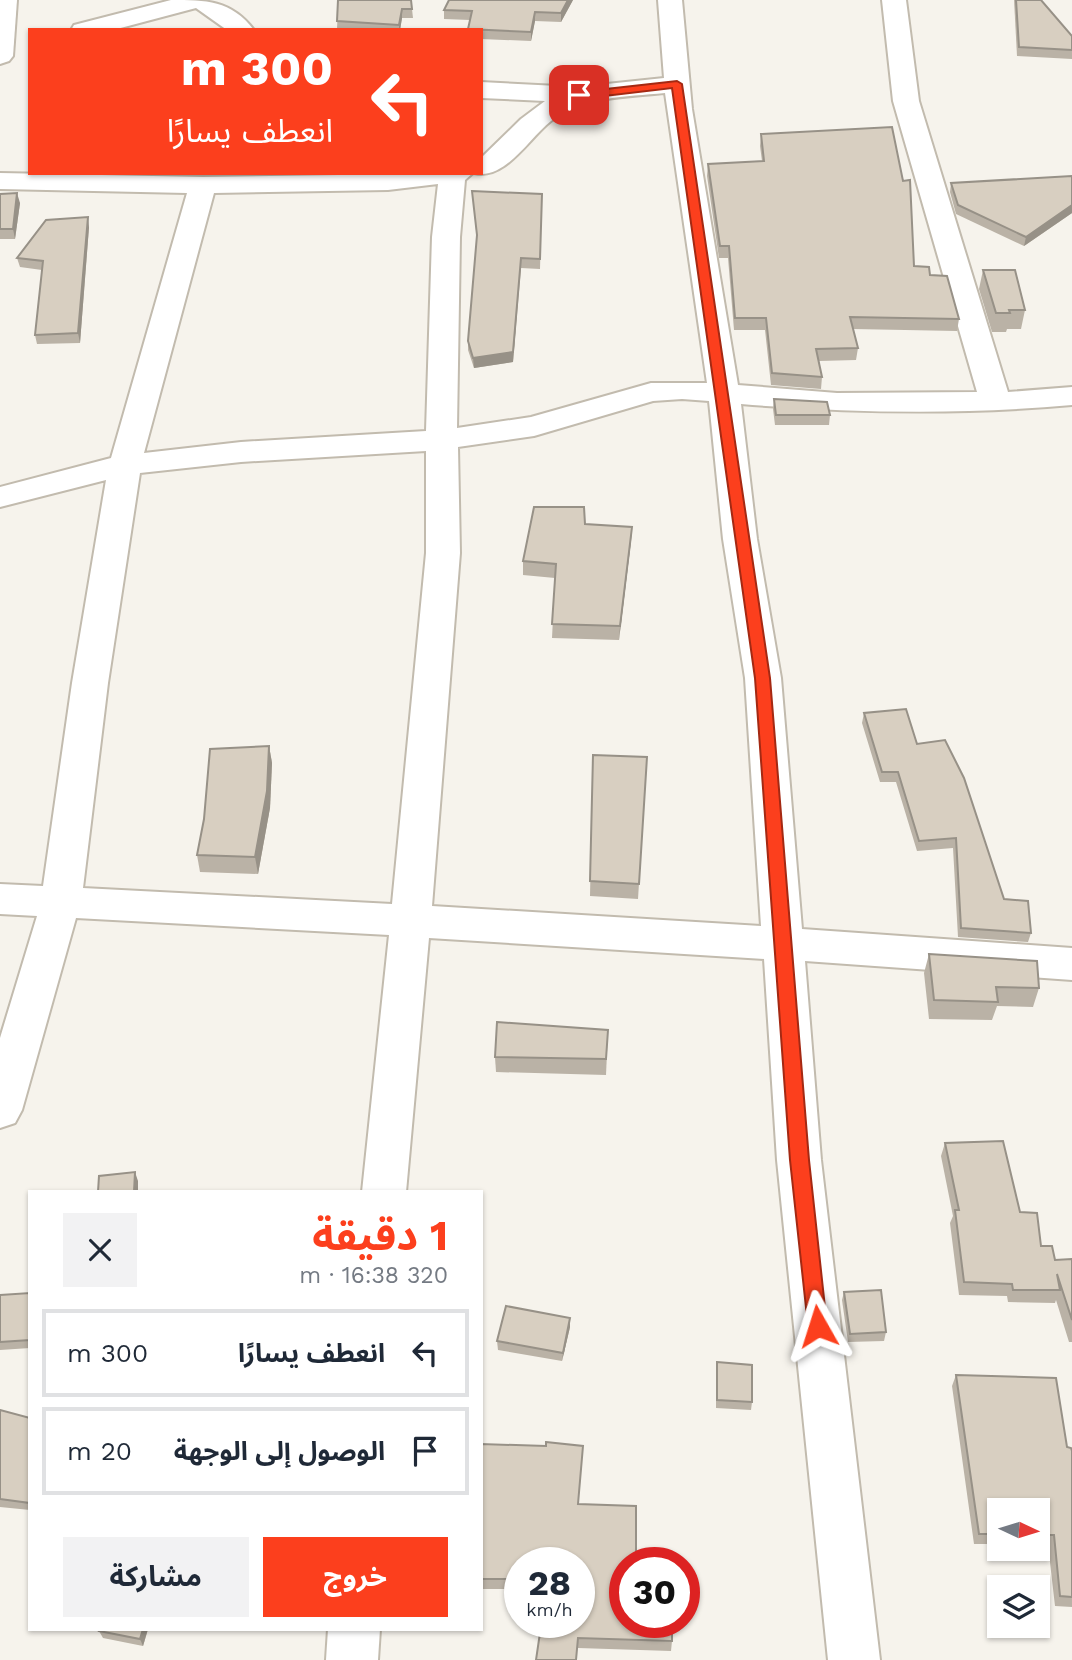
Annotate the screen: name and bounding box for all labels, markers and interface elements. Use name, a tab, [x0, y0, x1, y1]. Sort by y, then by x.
text: 300 m	[181, 39, 333, 97]
icon: left	[357, 56, 448, 147]
pin	[549, 65, 609, 125]
icon: arrive	[560, 76, 598, 114]
text: انعطف يسارًا	[167, 112, 333, 150]
text: 1 دقيقة	[312, 1211, 448, 1260]
button: close	[63, 1213, 137, 1287]
text: 320 m · 16:38	[299, 1262, 448, 1289]
position arrow	[781, 1289, 855, 1363]
icon: left	[406, 1334, 444, 1372]
text: 300 m	[67, 1338, 148, 1368]
text: انعطف يسارًا	[238, 1338, 385, 1368]
icon: arrive	[406, 1432, 444, 1470]
text: 20 m	[67, 1436, 132, 1466]
text: الوصول إلى الوجهة	[174, 1436, 385, 1466]
north arrow	[987, 1498, 1050, 1561]
map controls	[987, 1498, 1050, 1638]
button: مشاركة	[63, 1537, 249, 1617]
button: خروج	[263, 1537, 448, 1617]
speed limit sign: 30	[609, 1547, 700, 1638]
text: 28	[528, 1562, 571, 1604]
button: layers	[987, 1575, 1050, 1638]
text: km/h	[526, 1599, 573, 1620]

